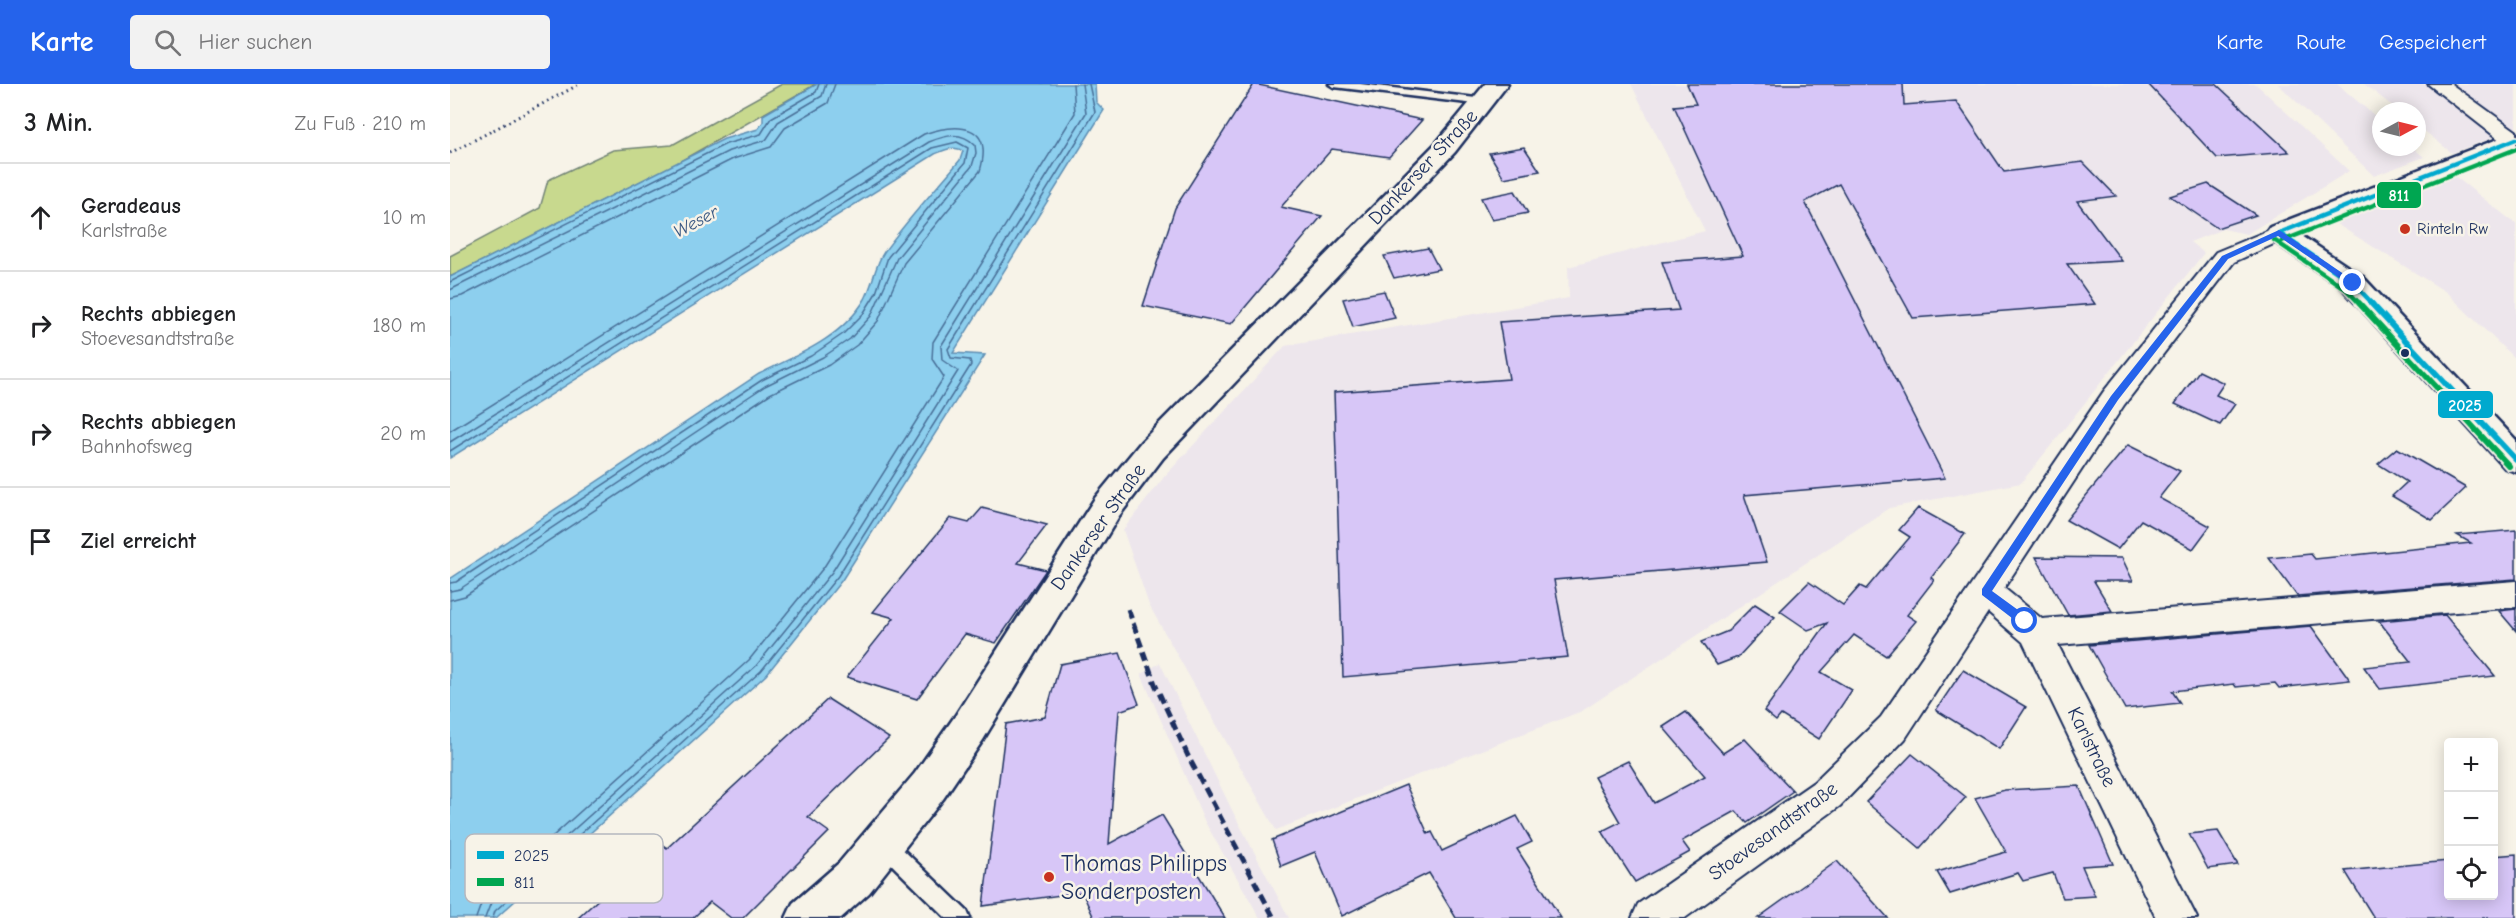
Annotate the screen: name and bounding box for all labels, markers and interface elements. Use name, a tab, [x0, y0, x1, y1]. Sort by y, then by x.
search box	[130, 15, 550, 69]
text: Karte	[30, 26, 94, 58]
icon: search	[151, 26, 184, 59]
text: Hier suchen	[199, 29, 313, 55]
text: Karte	[2216, 30, 2263, 54]
text: Route	[2296, 30, 2346, 54]
text: Gespeichert	[2379, 30, 2486, 54]
north arrow	[2372, 102, 2426, 156]
street label: Dankerser Straße	[1364, 105, 1482, 229]
text: 3 Min.	[24, 108, 92, 138]
text: Zu Fuß · 210 m	[295, 112, 426, 135]
line badge: 811	[2376, 181, 2422, 209]
text: 811	[2389, 187, 2409, 205]
text: Geradeaus	[81, 193, 181, 219]
icon: ahead	[24, 201, 57, 234]
water label: Weser	[670, 201, 723, 242]
text: 10 m	[383, 206, 426, 229]
text: Karlstraße	[81, 219, 167, 242]
place label: Rinteln Rw	[2417, 220, 2488, 238]
marker: Rinteln Rw	[2398, 222, 2412, 236]
route end	[2339, 269, 2365, 295]
text: Rechts abbiegen	[81, 301, 236, 327]
icon: right	[24, 309, 57, 342]
text: 180 m	[372, 314, 426, 337]
text: Stoevesandtstraße	[81, 327, 234, 350]
unlabelled marker	[2399, 347, 2411, 359]
line badge: 2025	[2437, 390, 2494, 419]
text: 2025	[2448, 397, 2482, 415]
text: Rechts abbiegen	[81, 409, 236, 435]
icon: right	[24, 417, 57, 450]
text: 20 m	[380, 422, 426, 445]
text: Bahnhofsweg	[81, 435, 193, 458]
street label: Dankerser Straße	[1046, 459, 1150, 595]
icon: arrive	[24, 525, 57, 558]
text: Ziel erreicht	[81, 528, 196, 554]
route start	[2011, 607, 2037, 633]
street label: Karlstraße	[2063, 703, 2121, 791]
map controls	[2444, 738, 2498, 900]
button: +	[2444, 738, 2498, 792]
street label: Stoevesandtstraße	[1704, 777, 1842, 885]
button: −	[2444, 792, 2498, 846]
legend	[465, 834, 663, 903]
button: locate	[2444, 846, 2498, 900]
text: 2025	[514, 847, 549, 865]
place label: Thomas Philipps Sonderposten	[1061, 849, 1227, 905]
marker: Thomas Philipps Sonderposten	[1042, 870, 1056, 884]
text: 811	[514, 874, 535, 892]

